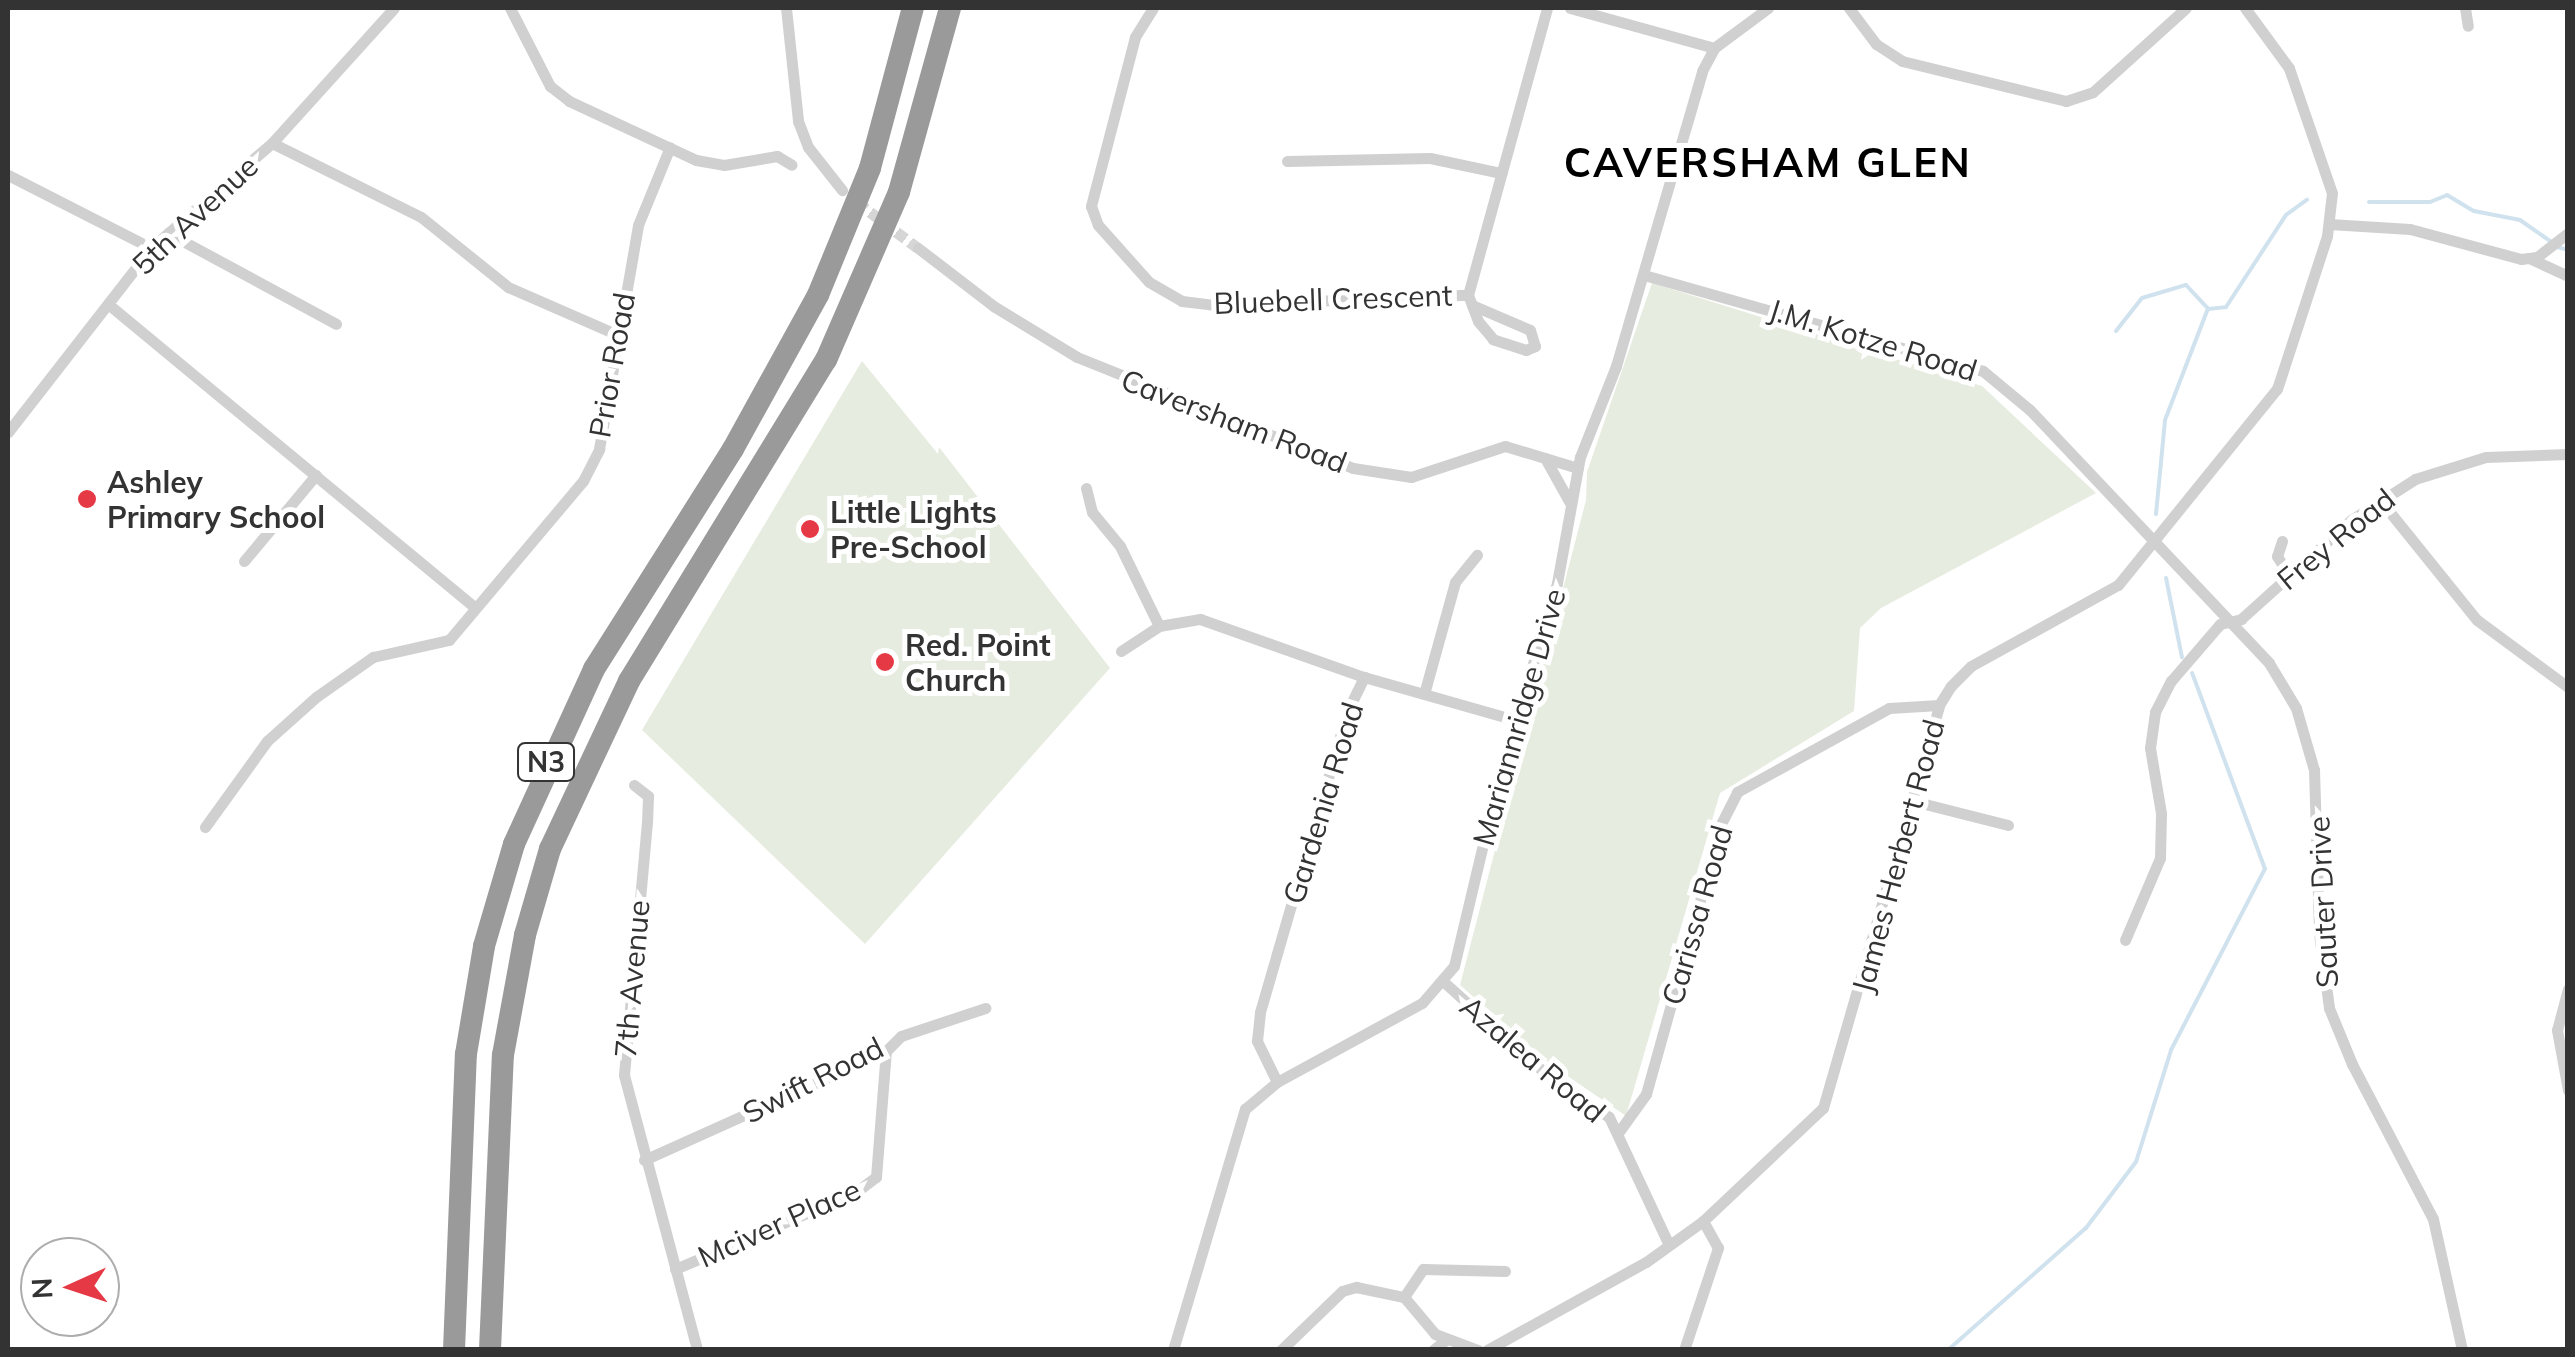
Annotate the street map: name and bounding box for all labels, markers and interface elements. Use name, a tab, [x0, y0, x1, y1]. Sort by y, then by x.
district label: CAVERSHAM GLEN	[1564, 138, 1972, 186]
street label: 5th Avenue	[125, 148, 265, 282]
street label: Bluebell Crescent	[1213, 277, 1453, 321]
street label: Prior Road	[582, 290, 642, 440]
street label: J.M. Kotze Road	[1765, 291, 1981, 389]
street label: Caversham Road	[1116, 361, 1352, 481]
place label: Ashley Primary School	[107, 464, 325, 534]
street label: Frey Road	[2270, 481, 2402, 597]
marker: Ashley Primary School	[76, 488, 98, 510]
place label: Little Lights Pre-School	[830, 494, 997, 564]
marker: Little Lights Pre-School	[799, 518, 821, 540]
street label: Mariannridge Drive	[1465, 584, 1573, 850]
place label: Red. Point Church	[905, 627, 1051, 698]
marker: Red. Point Church	[874, 651, 896, 673]
street label: Gardenia Road	[1275, 698, 1371, 908]
street label: James Herbert Road	[1844, 715, 1952, 997]
road number: N3	[516, 739, 576, 785]
street label: Sauter Drive	[2301, 815, 2345, 989]
street label: Carissa Road	[1654, 821, 1740, 1009]
street label: 7th Avenue	[607, 899, 657, 1059]
street label: Azalea Road	[1453, 988, 1613, 1130]
street label: Swift Road	[737, 1029, 889, 1131]
street label: Mciver Place	[692, 1171, 866, 1275]
north arrow	[20, 1237, 120, 1337]
text: N	[24, 1277, 60, 1300]

